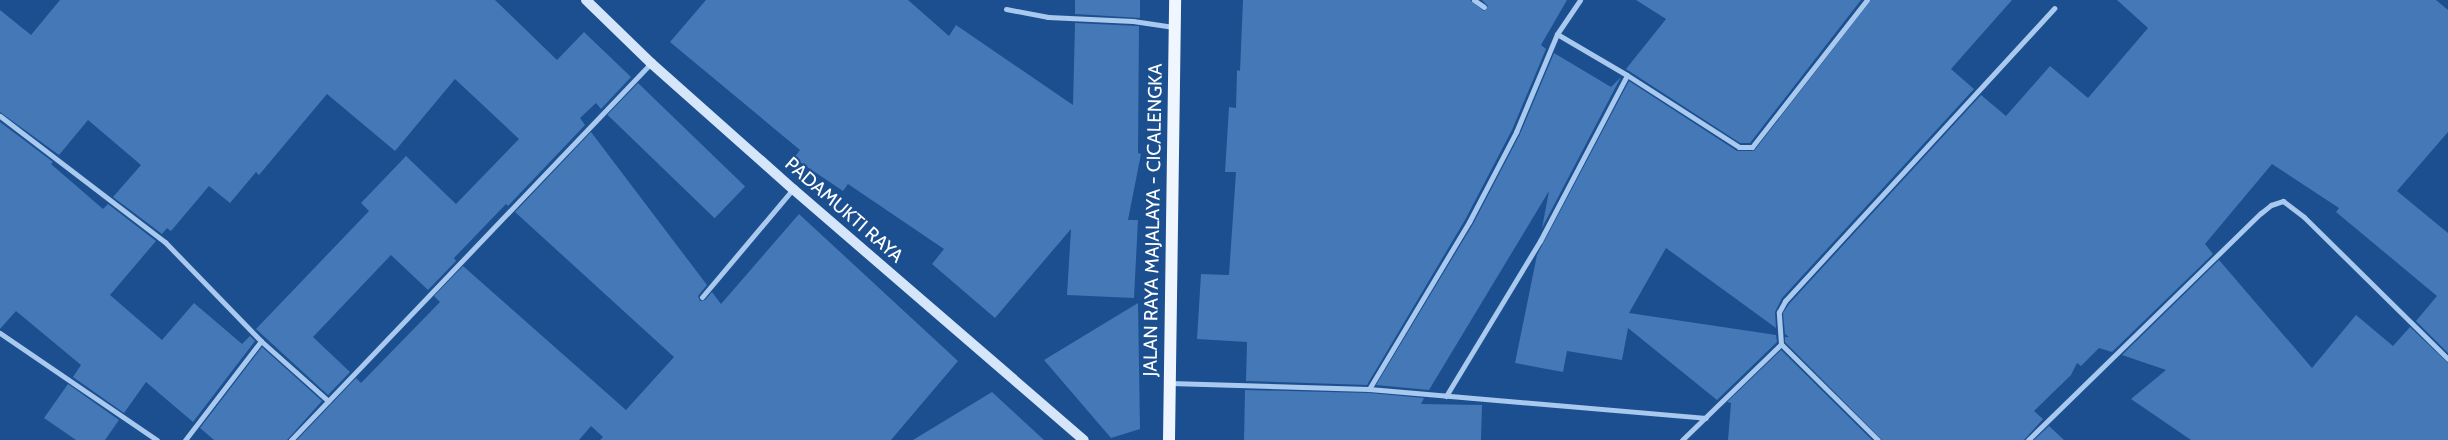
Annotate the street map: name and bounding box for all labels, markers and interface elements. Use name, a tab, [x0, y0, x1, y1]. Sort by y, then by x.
street label: JALAN RAYA MAJALAYA - CICALENGKA	[1139, 63, 1167, 377]
street label: PADAMUKTI RAYA	[780, 152, 908, 268]

